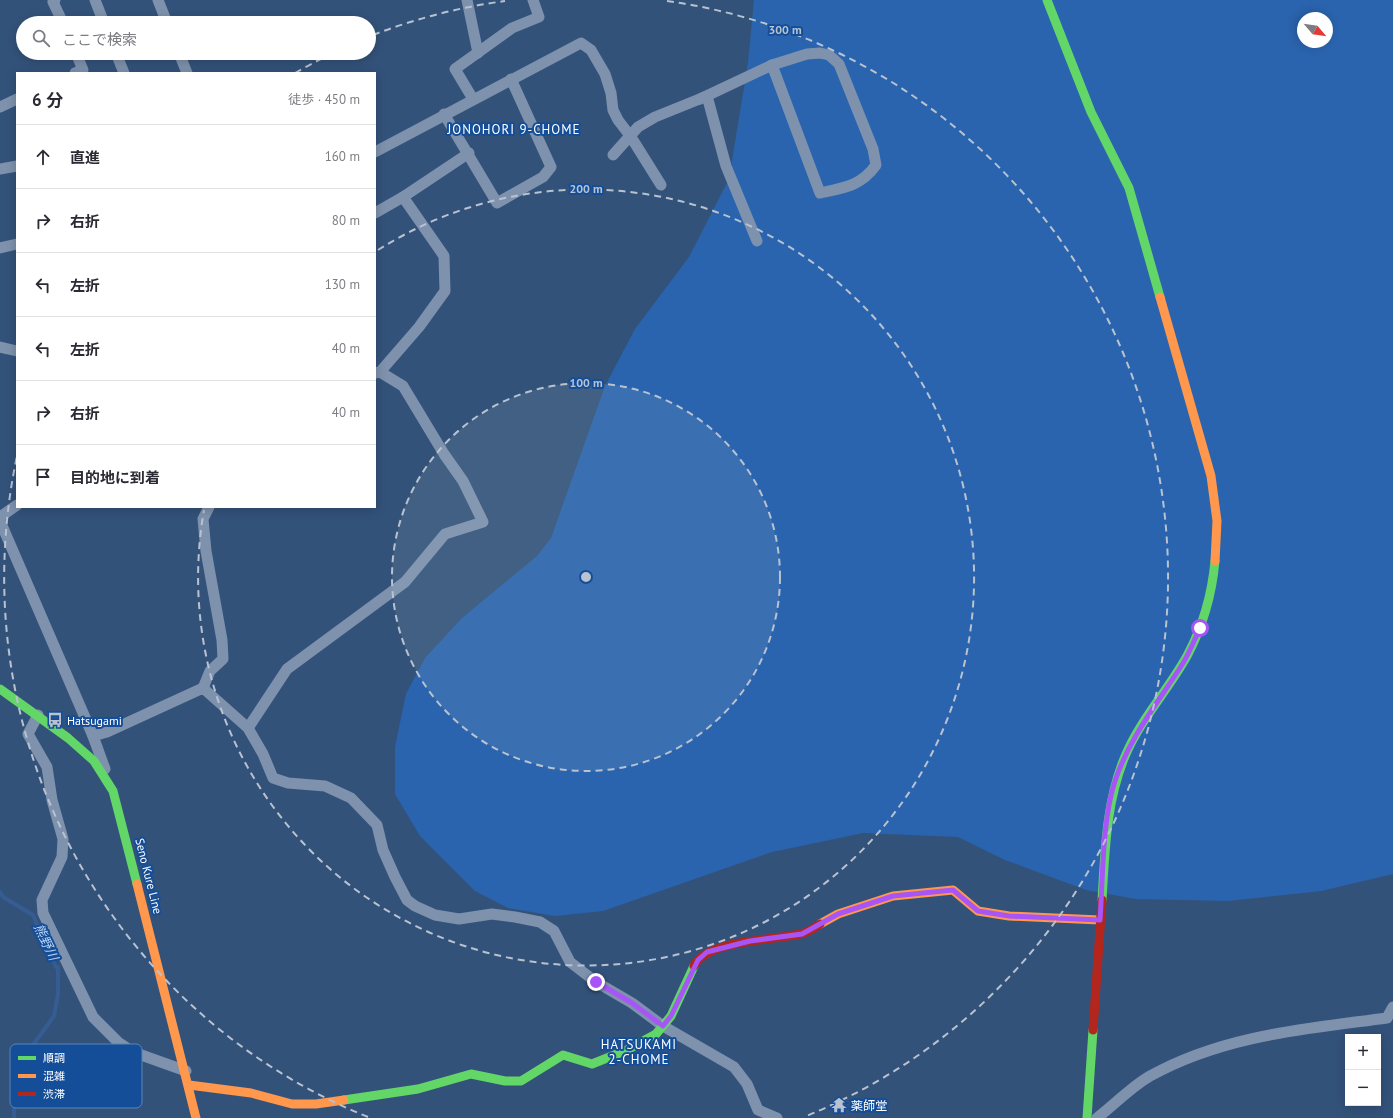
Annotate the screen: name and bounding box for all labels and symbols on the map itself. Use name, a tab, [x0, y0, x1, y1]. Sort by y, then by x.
north arrow	[1297, 12, 1333, 48]
text: 300 m	[768, 22, 802, 37]
district label: JONOHORI 9-CHOME	[446, 121, 581, 138]
text: 200 m	[569, 181, 603, 196]
text: 100 m	[569, 375, 603, 390]
centre of rings	[579, 570, 593, 584]
route start	[1191, 619, 1209, 637]
bus stop icon: Hatsugami	[46, 711, 64, 729]
place label: Hatsugami	[67, 713, 122, 728]
street label: Seno Kure Line	[132, 837, 166, 915]
water label: 熊野川	[30, 921, 63, 965]
route end	[587, 973, 605, 991]
district label: HATSUKAMI 2-CHOME	[601, 1036, 677, 1068]
legend	[10, 1044, 142, 1108]
text: 順調	[43, 1051, 65, 1065]
text: 混雑	[43, 1069, 65, 1083]
text: 渋滞	[43, 1087, 65, 1101]
temple icon: 薬師堂	[830, 1096, 848, 1114]
place label: 薬師堂	[851, 1098, 887, 1113]

